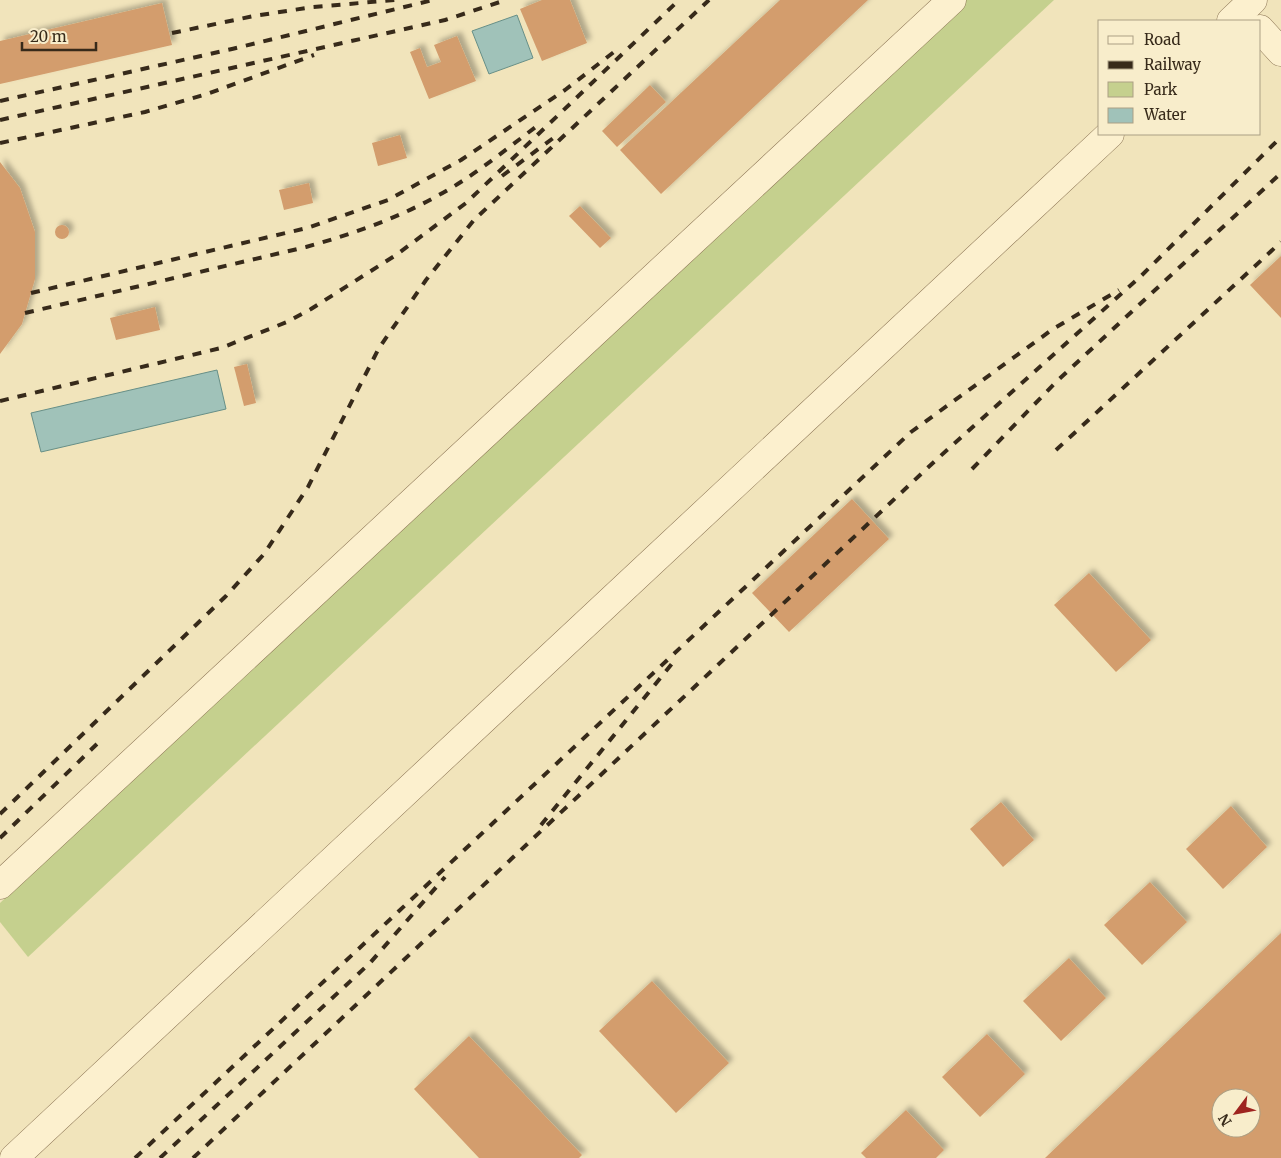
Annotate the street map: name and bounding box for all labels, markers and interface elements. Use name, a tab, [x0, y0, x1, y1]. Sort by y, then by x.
scale bar	[22, 20, 96, 52]
legend	[1098, 20, 1261, 135]
text: 20 m	[30, 27, 67, 46]
text: Road	[1144, 30, 1180, 49]
text: Railway	[1144, 55, 1201, 74]
text: Park	[1144, 80, 1178, 99]
text: Water	[1143, 105, 1187, 124]
north arrow	[1211, 1088, 1261, 1138]
text: N	[1214, 1110, 1236, 1129]

